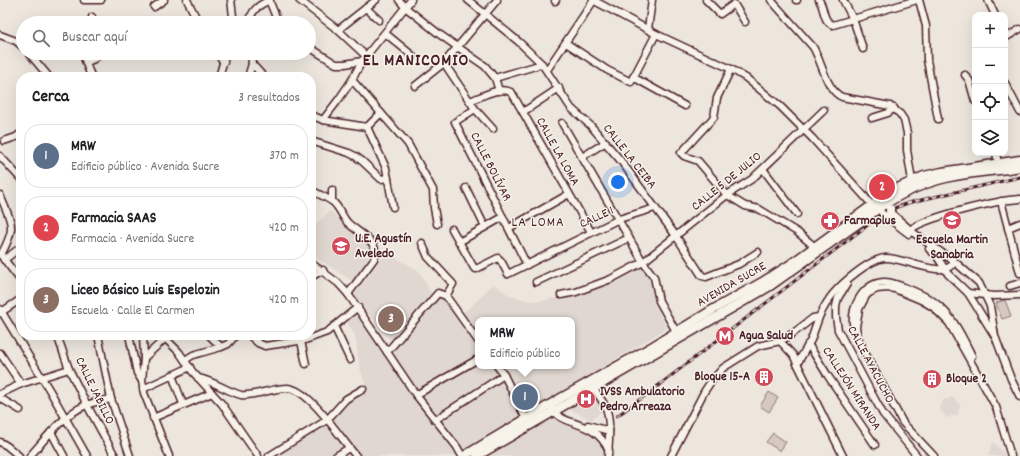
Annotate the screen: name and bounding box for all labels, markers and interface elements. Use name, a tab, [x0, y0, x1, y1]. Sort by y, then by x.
map controls	[972, 12, 1008, 156]
button: +	[972, 12, 1008, 48]
search box	[16, 16, 316, 60]
icon: search	[30, 27, 52, 49]
text: Buscar aquí	[62, 27, 127, 49]
button: −	[972, 48, 1008, 84]
district label: EL MANICOMIO	[363, 50, 469, 74]
button: locate	[972, 84, 1008, 120]
text: Cerca	[32, 86, 69, 110]
text: 3 resultados	[238, 89, 300, 108]
street label: CALLE LA LOMA	[530, 114, 584, 190]
street label: CALLE LA CEIBA	[597, 120, 661, 194]
button: layers	[972, 120, 1008, 156]
street label: CALLE BOLÍVAR	[464, 129, 516, 205]
text: MRW	[71, 136, 96, 158]
text: 1	[45, 147, 47, 166]
text: 370 m	[269, 147, 299, 166]
street label: CALLE 5 DE JULIO	[688, 148, 766, 216]
text: Edificio público · Avenida Sucre	[71, 158, 219, 177]
your location	[608, 172, 628, 192]
pin: 2	[869, 172, 895, 202]
street label: CALLE 1	[577, 202, 617, 234]
text: Farmacia SAAS	[71, 208, 157, 230]
school or university icon: Escuela Martin Sanabria	[941, 209, 963, 231]
pharmacy icon: Farmaplus	[819, 210, 841, 232]
place label: Farmaplus	[844, 212, 896, 231]
district label: LA LOMA	[511, 213, 565, 233]
text: 2	[43, 219, 49, 238]
text: 420 m	[269, 219, 299, 238]
text: Farmacia · Avenida Sucre	[71, 230, 194, 249]
place label: U.E. Agustín Aveledo	[355, 230, 412, 264]
place label: Escuela Martin Sanabria	[916, 231, 988, 265]
school or university icon: U.E. Agustín Aveledo	[330, 235, 352, 257]
street label: AVENIDA SUCRE	[694, 257, 770, 313]
text: Liceo Básico Luis Espelozin	[71, 280, 220, 302]
text: 3	[43, 291, 49, 310]
text: 420 m	[269, 291, 299, 310]
text: Escuela · Calle El Carmen	[71, 302, 194, 321]
pin: 3	[378, 304, 404, 334]
popup	[475, 317, 575, 369]
text: MRW	[490, 323, 514, 345]
street label: CALLE AYACUCHO	[842, 323, 898, 407]
metro station icon: Agua Salud	[714, 325, 736, 347]
place label: Agua Salud	[739, 327, 793, 346]
street label: CALLEJÓN MIRANDA	[817, 343, 885, 435]
text: Edificio público	[490, 345, 560, 364]
street label: CALLE JABILLO	[69, 354, 119, 428]
building icon: Bloque 15-A	[753, 366, 775, 388]
place label: Bloque 15-A	[694, 368, 750, 387]
building icon: Bloque 2	[921, 368, 943, 390]
place label: Bloque 2	[946, 370, 987, 389]
pin: 1	[512, 382, 538, 412]
place label: IVSS Ambulatorio Pedro Arreaza	[600, 383, 685, 417]
hospital icon: IVSS Ambulatorio Pedro Arreaza	[575, 388, 597, 410]

